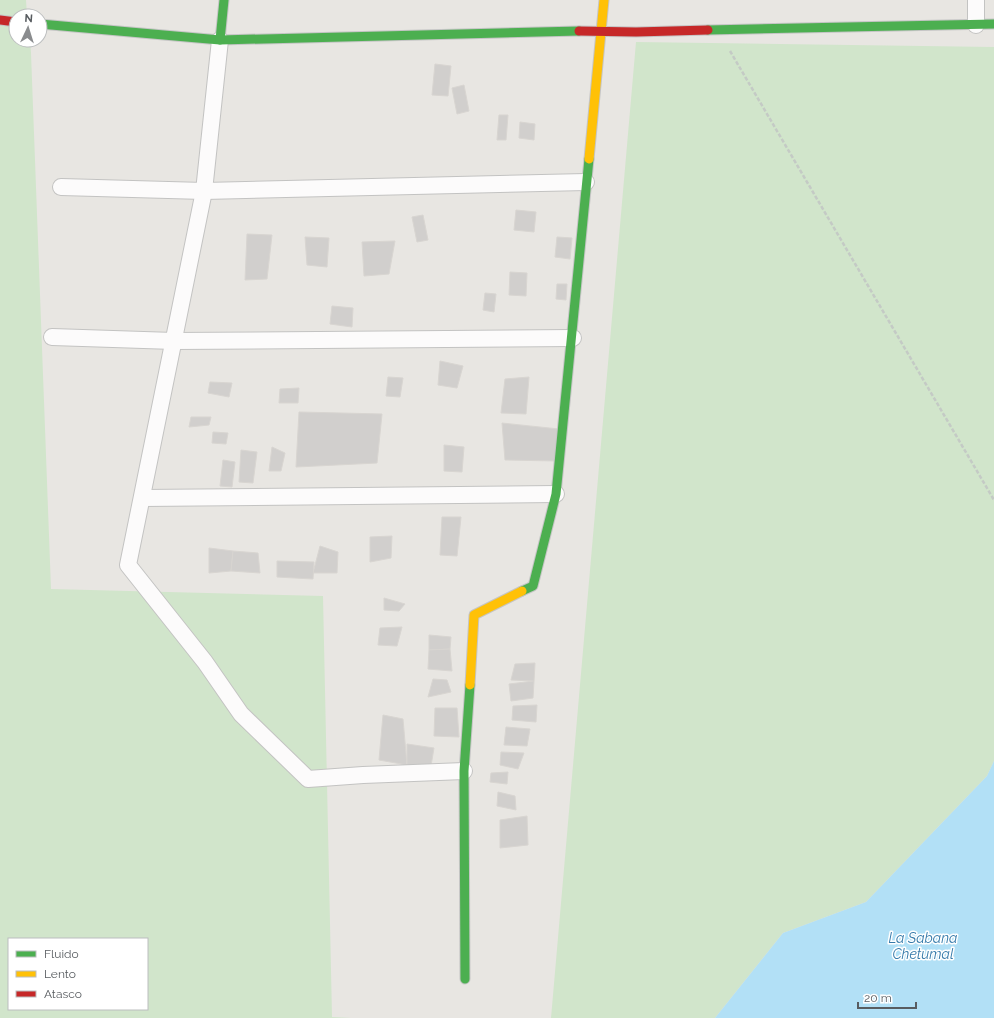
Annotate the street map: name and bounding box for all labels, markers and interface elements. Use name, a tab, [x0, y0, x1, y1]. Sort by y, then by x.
north arrow	[8, 8, 48, 48]
text: N	[24, 12, 33, 25]
water label: La Sabana Chetumal	[889, 930, 957, 962]
legend	[8, 938, 148, 1010]
text: Fluido	[44, 947, 79, 961]
text: Lento	[44, 967, 76, 981]
scale bar	[858, 984, 916, 1010]
text: Atasco	[44, 987, 82, 1001]
text: 20 m	[864, 991, 892, 1005]

